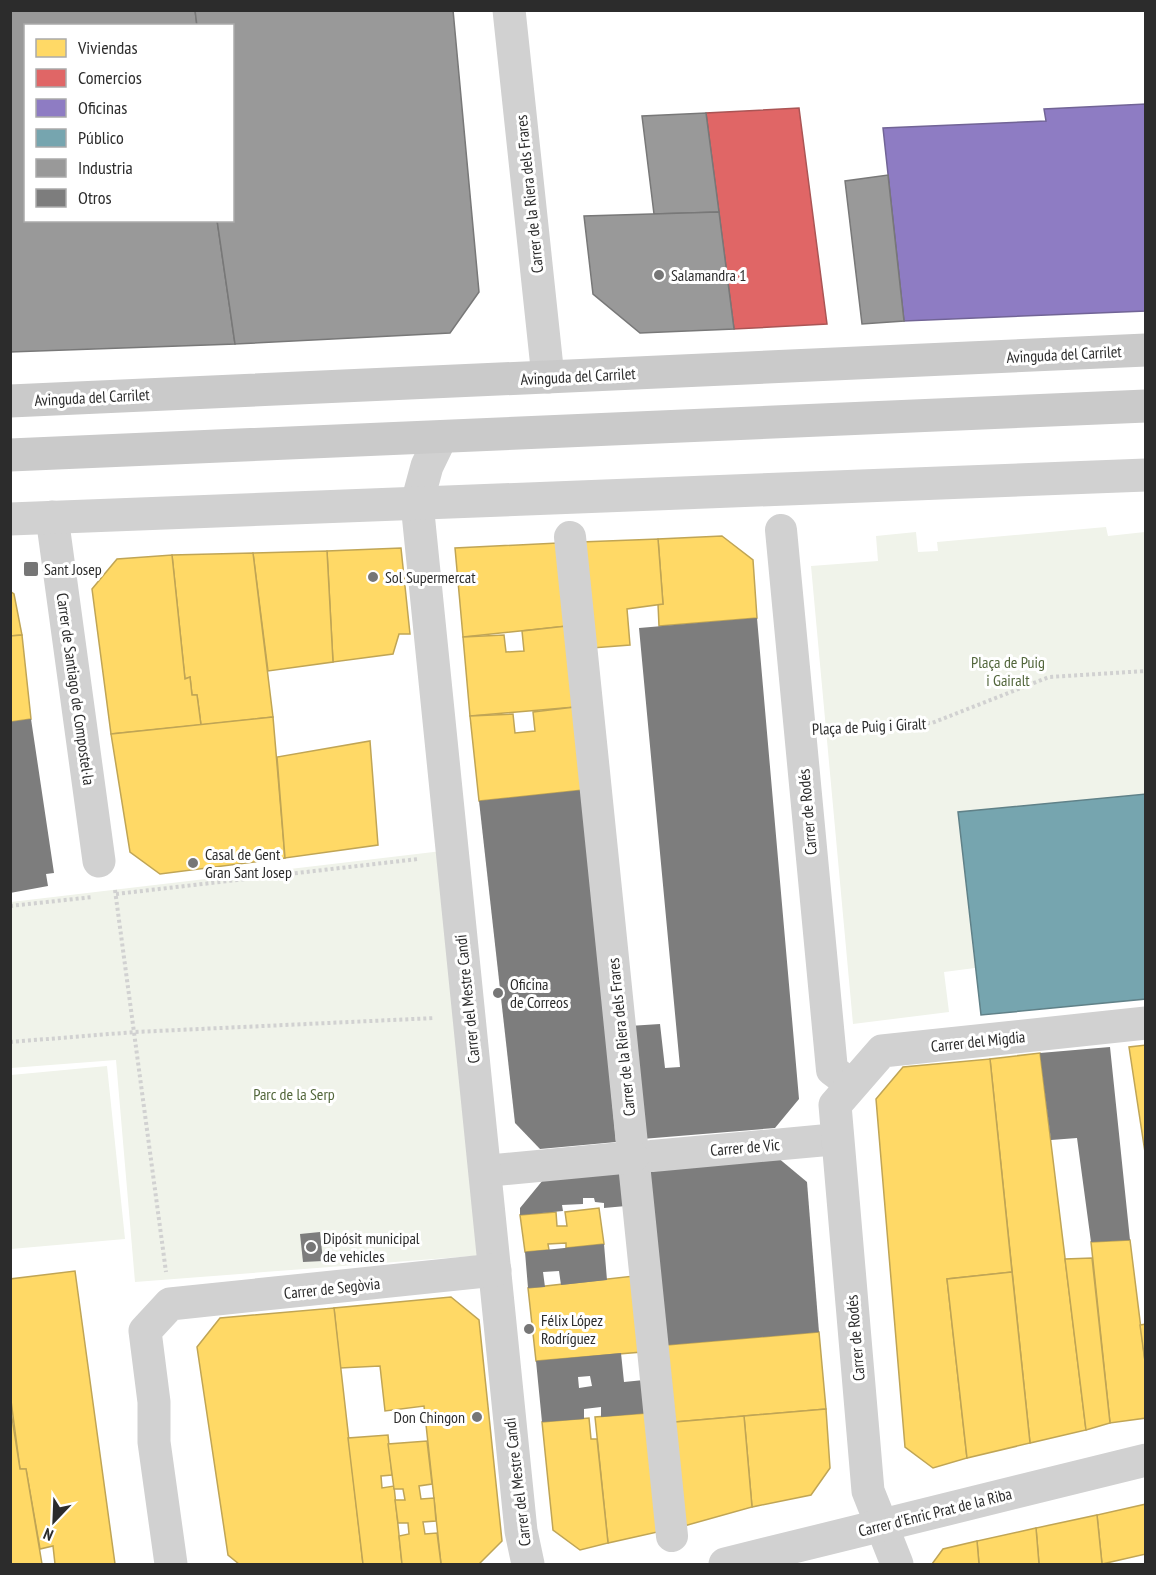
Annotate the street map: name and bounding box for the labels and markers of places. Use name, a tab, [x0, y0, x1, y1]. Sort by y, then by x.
place label: Salamandra 1	[671, 265, 747, 285]
marker: Salamandra 1	[652, 268, 666, 282]
place label: Sant Josep	[44, 559, 102, 579]
marker: Sant Josep	[22, 560, 40, 578]
place label: Sol Supermercat	[385, 567, 476, 587]
marker: Sol Supermercat	[366, 570, 380, 584]
place label: Casal de Gent Gran Sant Josep	[205, 844, 292, 882]
marker: Casal de Gent Gran Sant Josep	[186, 856, 200, 870]
place label: Oficina de Correos	[510, 974, 568, 1012]
marker: Oficina de Correos	[491, 986, 505, 1000]
place label: Dipósit municipal de vehicles	[323, 1228, 420, 1266]
marker: Dipósit municipal de vehicles	[304, 1240, 318, 1254]
place label: Félix López Rodríguez	[541, 1310, 603, 1348]
marker: Félix López Rodríguez	[522, 1322, 536, 1336]
place label: Don Chingon	[394, 1407, 465, 1427]
marker: Don Chingon	[470, 1410, 484, 1424]

